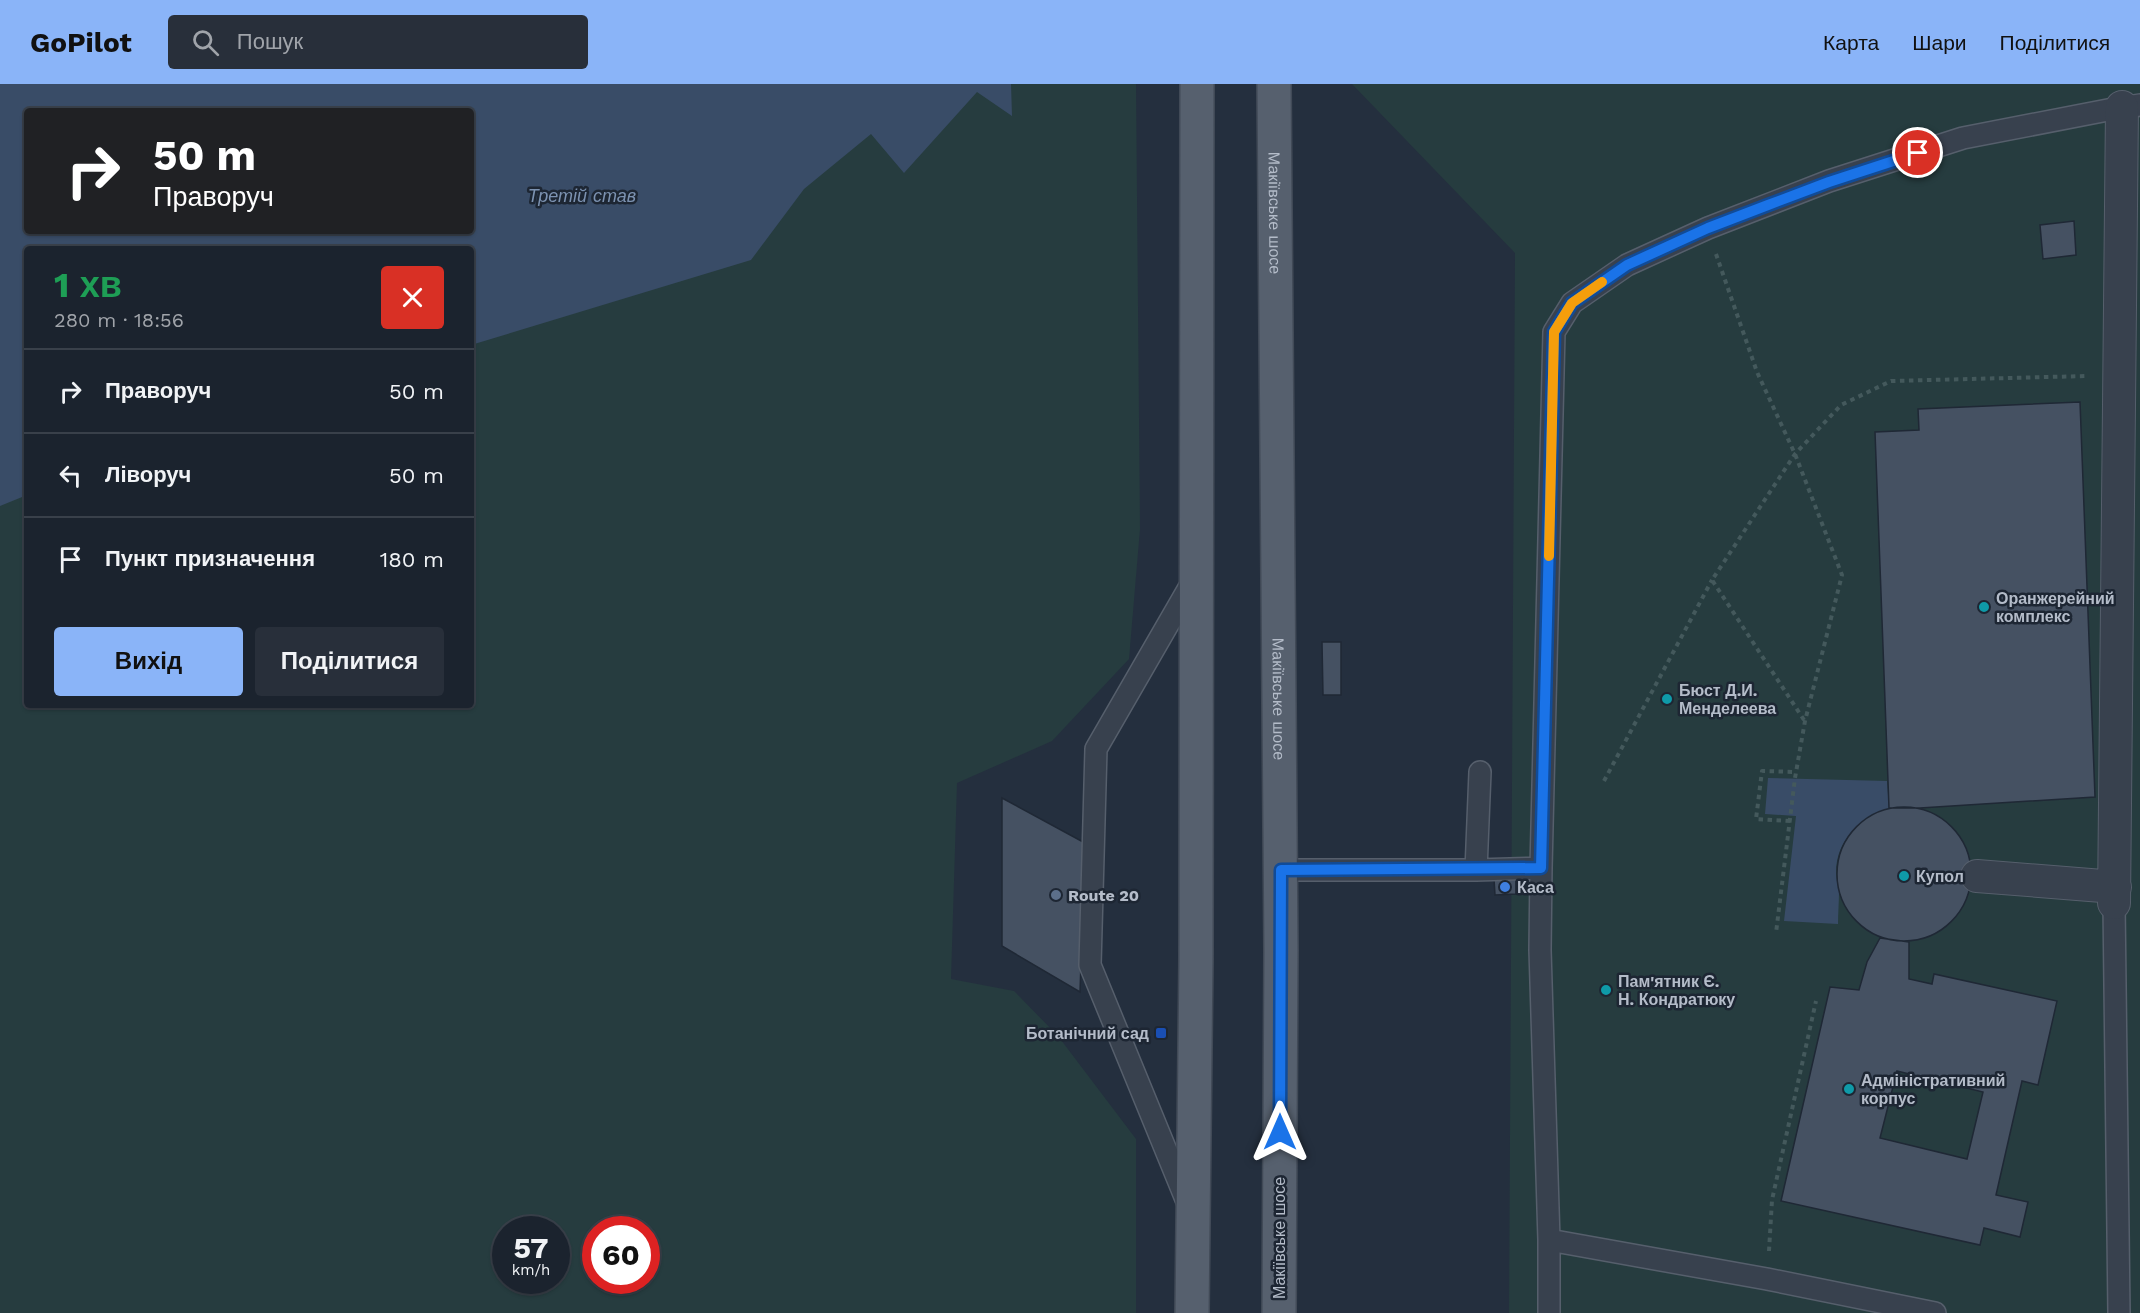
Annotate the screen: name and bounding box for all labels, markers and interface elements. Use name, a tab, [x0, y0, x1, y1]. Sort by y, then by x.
search box	[168, 15, 588, 69]
text: GoPilot	[30, 26, 132, 59]
icon: search	[189, 26, 222, 59]
text: Пошук	[237, 29, 303, 54]
text: Карта	[1823, 30, 1879, 55]
text: Шари	[1912, 30, 1967, 55]
text: Поділитися	[2000, 30, 2110, 55]
pin	[1892, 127, 1943, 178]
text: 50 m	[153, 131, 256, 180]
icon: right	[54, 132, 132, 210]
icon: arrive	[1901, 136, 1934, 169]
street label: Макіївське шосе	[1265, 152, 1285, 274]
text: Праворуч	[153, 181, 274, 213]
water label: Третій став	[528, 185, 636, 206]
text: 1 хв	[54, 264, 122, 306]
button: close	[381, 266, 444, 329]
text: 280 m · 18:56	[54, 308, 184, 332]
icon: right	[54, 375, 87, 408]
text: Праворуч	[105, 378, 211, 403]
text: 50 m	[389, 379, 444, 404]
icon: left	[54, 459, 87, 492]
text: Ліворуч	[105, 462, 191, 487]
text: 50 m	[389, 463, 444, 488]
icon: arrive	[54, 543, 87, 576]
text: Пункт призначення	[105, 546, 315, 571]
text: 180 m	[380, 547, 444, 572]
place label: Оранжерейний комплекс	[1996, 589, 2115, 626]
marker: Оранжерейний комплекс	[1977, 600, 1991, 614]
button: Вихід	[54, 627, 243, 696]
button: Поділитися	[255, 627, 444, 696]
street label: Макіївське шосе	[1269, 638, 1289, 760]
place label: Бюст Д.И. Менделеева	[1679, 681, 1776, 718]
marker: Бюст Д.И. Менделеева	[1660, 692, 1674, 706]
place label: Купол	[1916, 867, 1964, 886]
marker: Купол	[1897, 869, 1911, 883]
place label: Каса	[1517, 878, 1554, 897]
marker: Каса	[1498, 880, 1512, 894]
place label: Route 20	[1068, 886, 1139, 905]
marker: Route 20	[1049, 888, 1063, 902]
place label: Пам'ятник Є. Н. Кондратюку	[1618, 972, 1735, 1009]
marker: Пам'ятник Є. Н. Кондратюку	[1599, 983, 1613, 997]
place label: Ботанічний сад	[1026, 1024, 1149, 1043]
marker: Ботанічний сад	[1154, 1026, 1168, 1040]
place label: Адміністративний корпус	[1861, 1071, 2005, 1108]
marker: Адміністративний корпус	[1842, 1082, 1856, 1096]
position arrow	[1248, 1100, 1312, 1164]
street label: Макіївське шосе	[1270, 1177, 1289, 1299]
speed limit sign: 60	[582, 1216, 660, 1294]
text: 57	[514, 1230, 548, 1265]
text: km/h	[512, 1261, 550, 1279]

